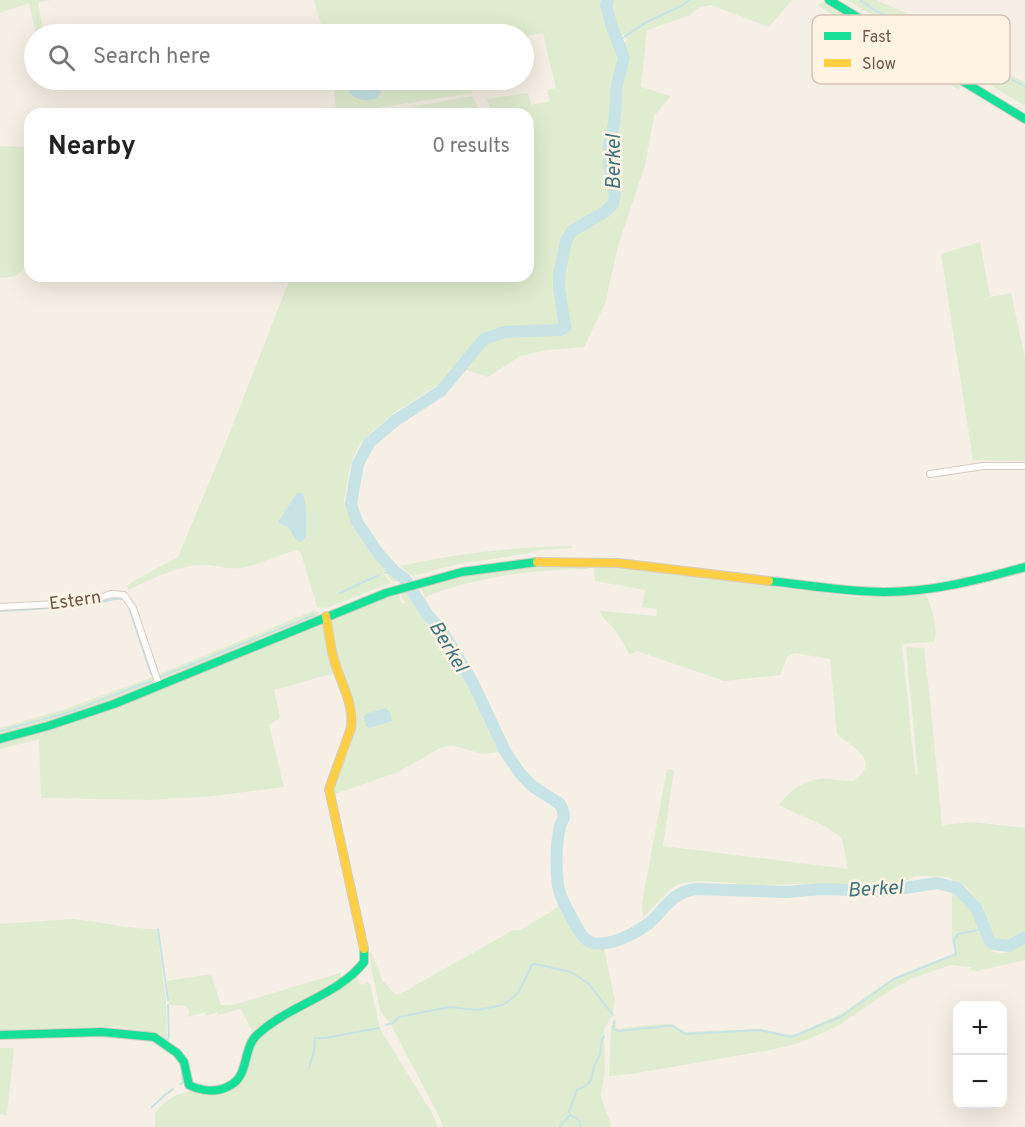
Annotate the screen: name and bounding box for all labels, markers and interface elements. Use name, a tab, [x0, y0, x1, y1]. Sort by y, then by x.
legend	[812, 15, 1010, 84]
search box	[24, 24, 534, 90]
text: Fast	[862, 28, 892, 48]
icon: search	[45, 41, 78, 74]
text: Search here	[93, 44, 211, 71]
text: Slow	[862, 55, 896, 75]
text: Nearby	[48, 131, 136, 164]
water label: Berkel	[602, 133, 628, 190]
text: 0 results	[432, 134, 510, 160]
street label: Estern	[48, 586, 103, 617]
water label: Berkel	[422, 617, 473, 678]
water label: Berkel	[847, 876, 904, 904]
map controls	[953, 1001, 1007, 1109]
button: +	[953, 1001, 1007, 1055]
button: −	[953, 1055, 1007, 1109]

